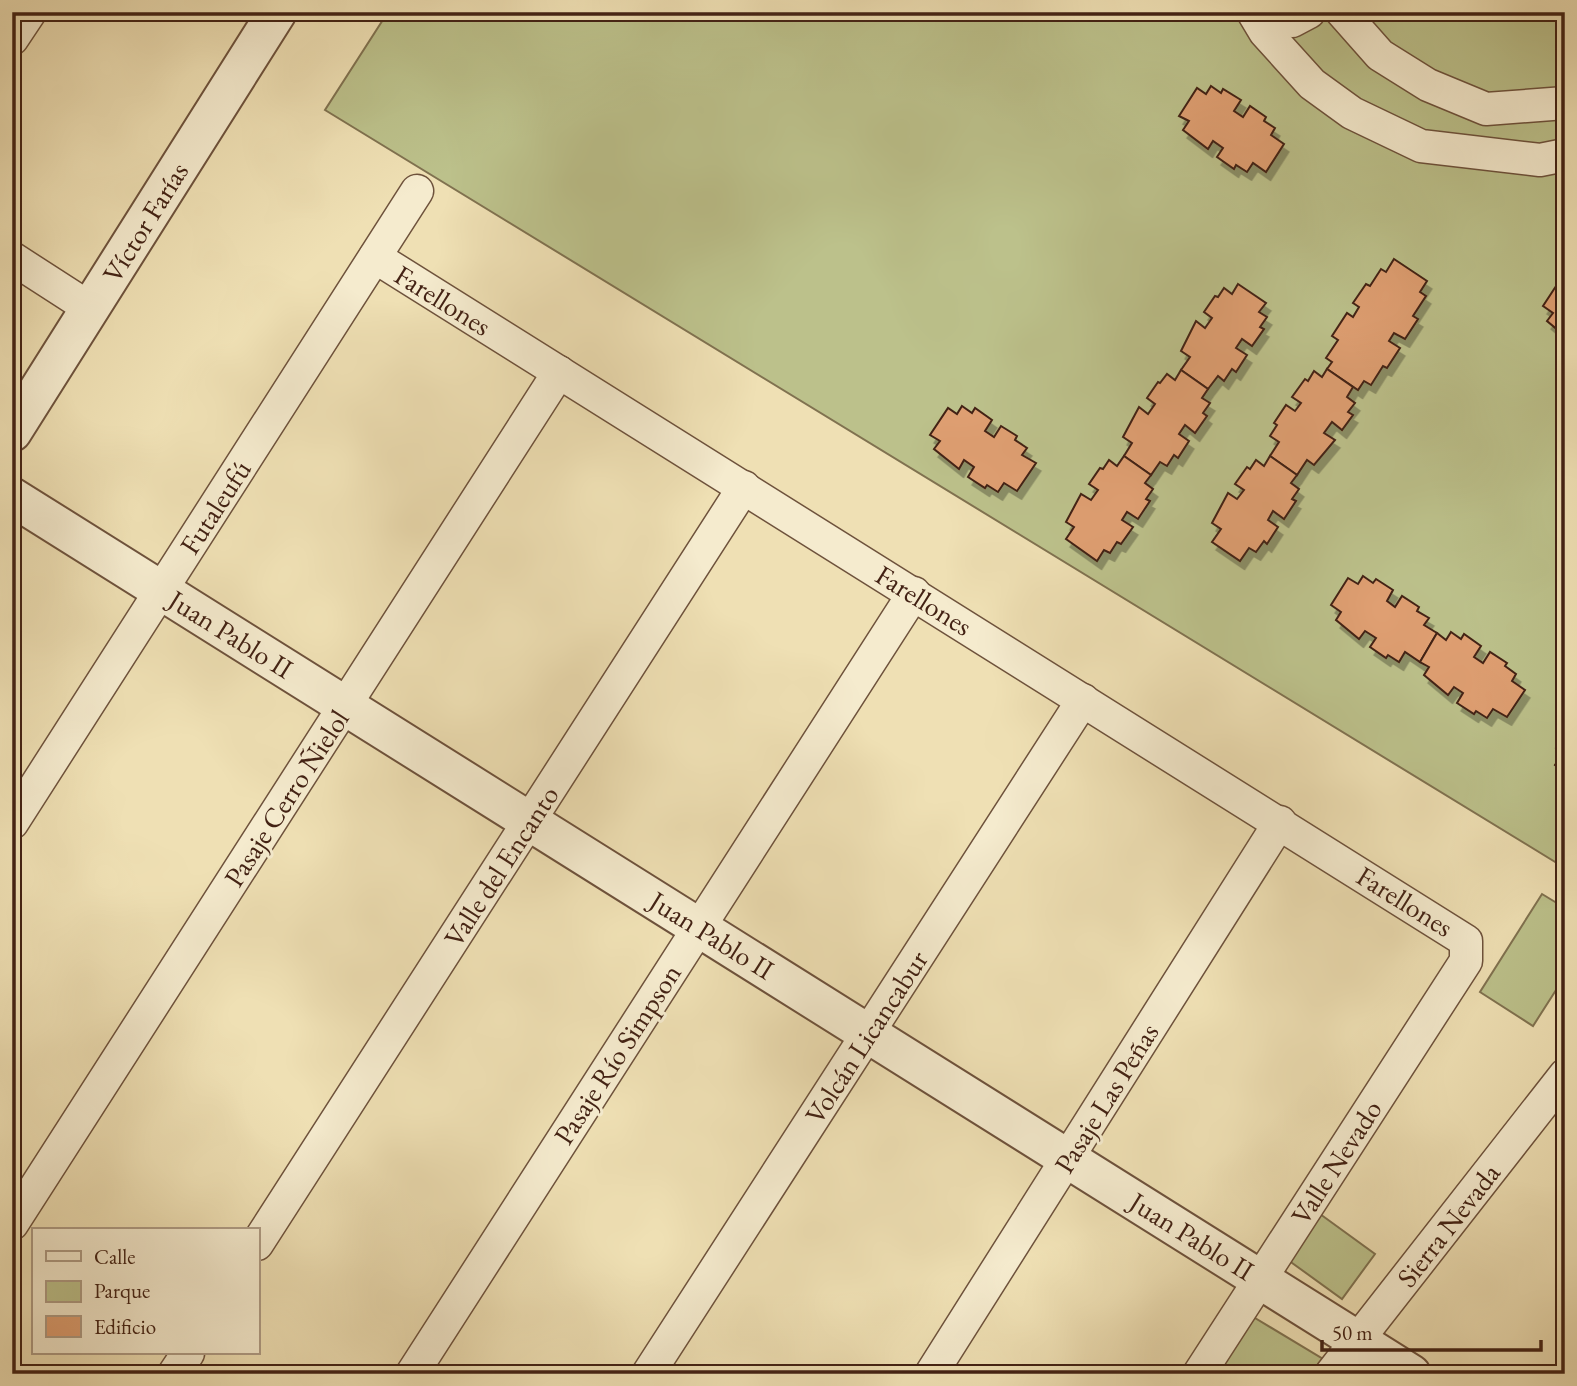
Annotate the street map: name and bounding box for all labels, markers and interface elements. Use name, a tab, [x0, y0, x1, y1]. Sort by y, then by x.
street label: Víctor Farías	[94, 155, 196, 289]
street label: Farellones	[388, 256, 498, 344]
street label: Futaleufú	[171, 453, 259, 561]
street label: Farellones	[869, 556, 979, 644]
street label: Juan Pablo II	[160, 581, 300, 687]
street label: Pasaje Cerro Ñielol	[215, 703, 357, 893]
street label: Valle del Encanto	[436, 779, 566, 953]
street label: Farellones	[1350, 857, 1460, 945]
street label: Juan Pablo II	[641, 882, 781, 988]
street label: Volcán Licancabur	[797, 943, 936, 1130]
street label: Pasaje Río Simpson	[545, 957, 689, 1151]
street label: Pasaje Las Peñas	[1046, 1016, 1166, 1180]
street label: Valle Nevado	[1282, 1093, 1390, 1231]
street label: Sierra Nevada	[1388, 1155, 1508, 1294]
street label: Juan Pablo II	[1121, 1183, 1261, 1289]
legend	[32, 1228, 259, 1354]
text: Calle	[94, 1243, 136, 1270]
text: Parque	[94, 1277, 150, 1304]
scale bar	[1322, 1309, 1540, 1353]
text: Edificio	[94, 1313, 156, 1340]
text: 50 m	[1332, 1319, 1373, 1346]

